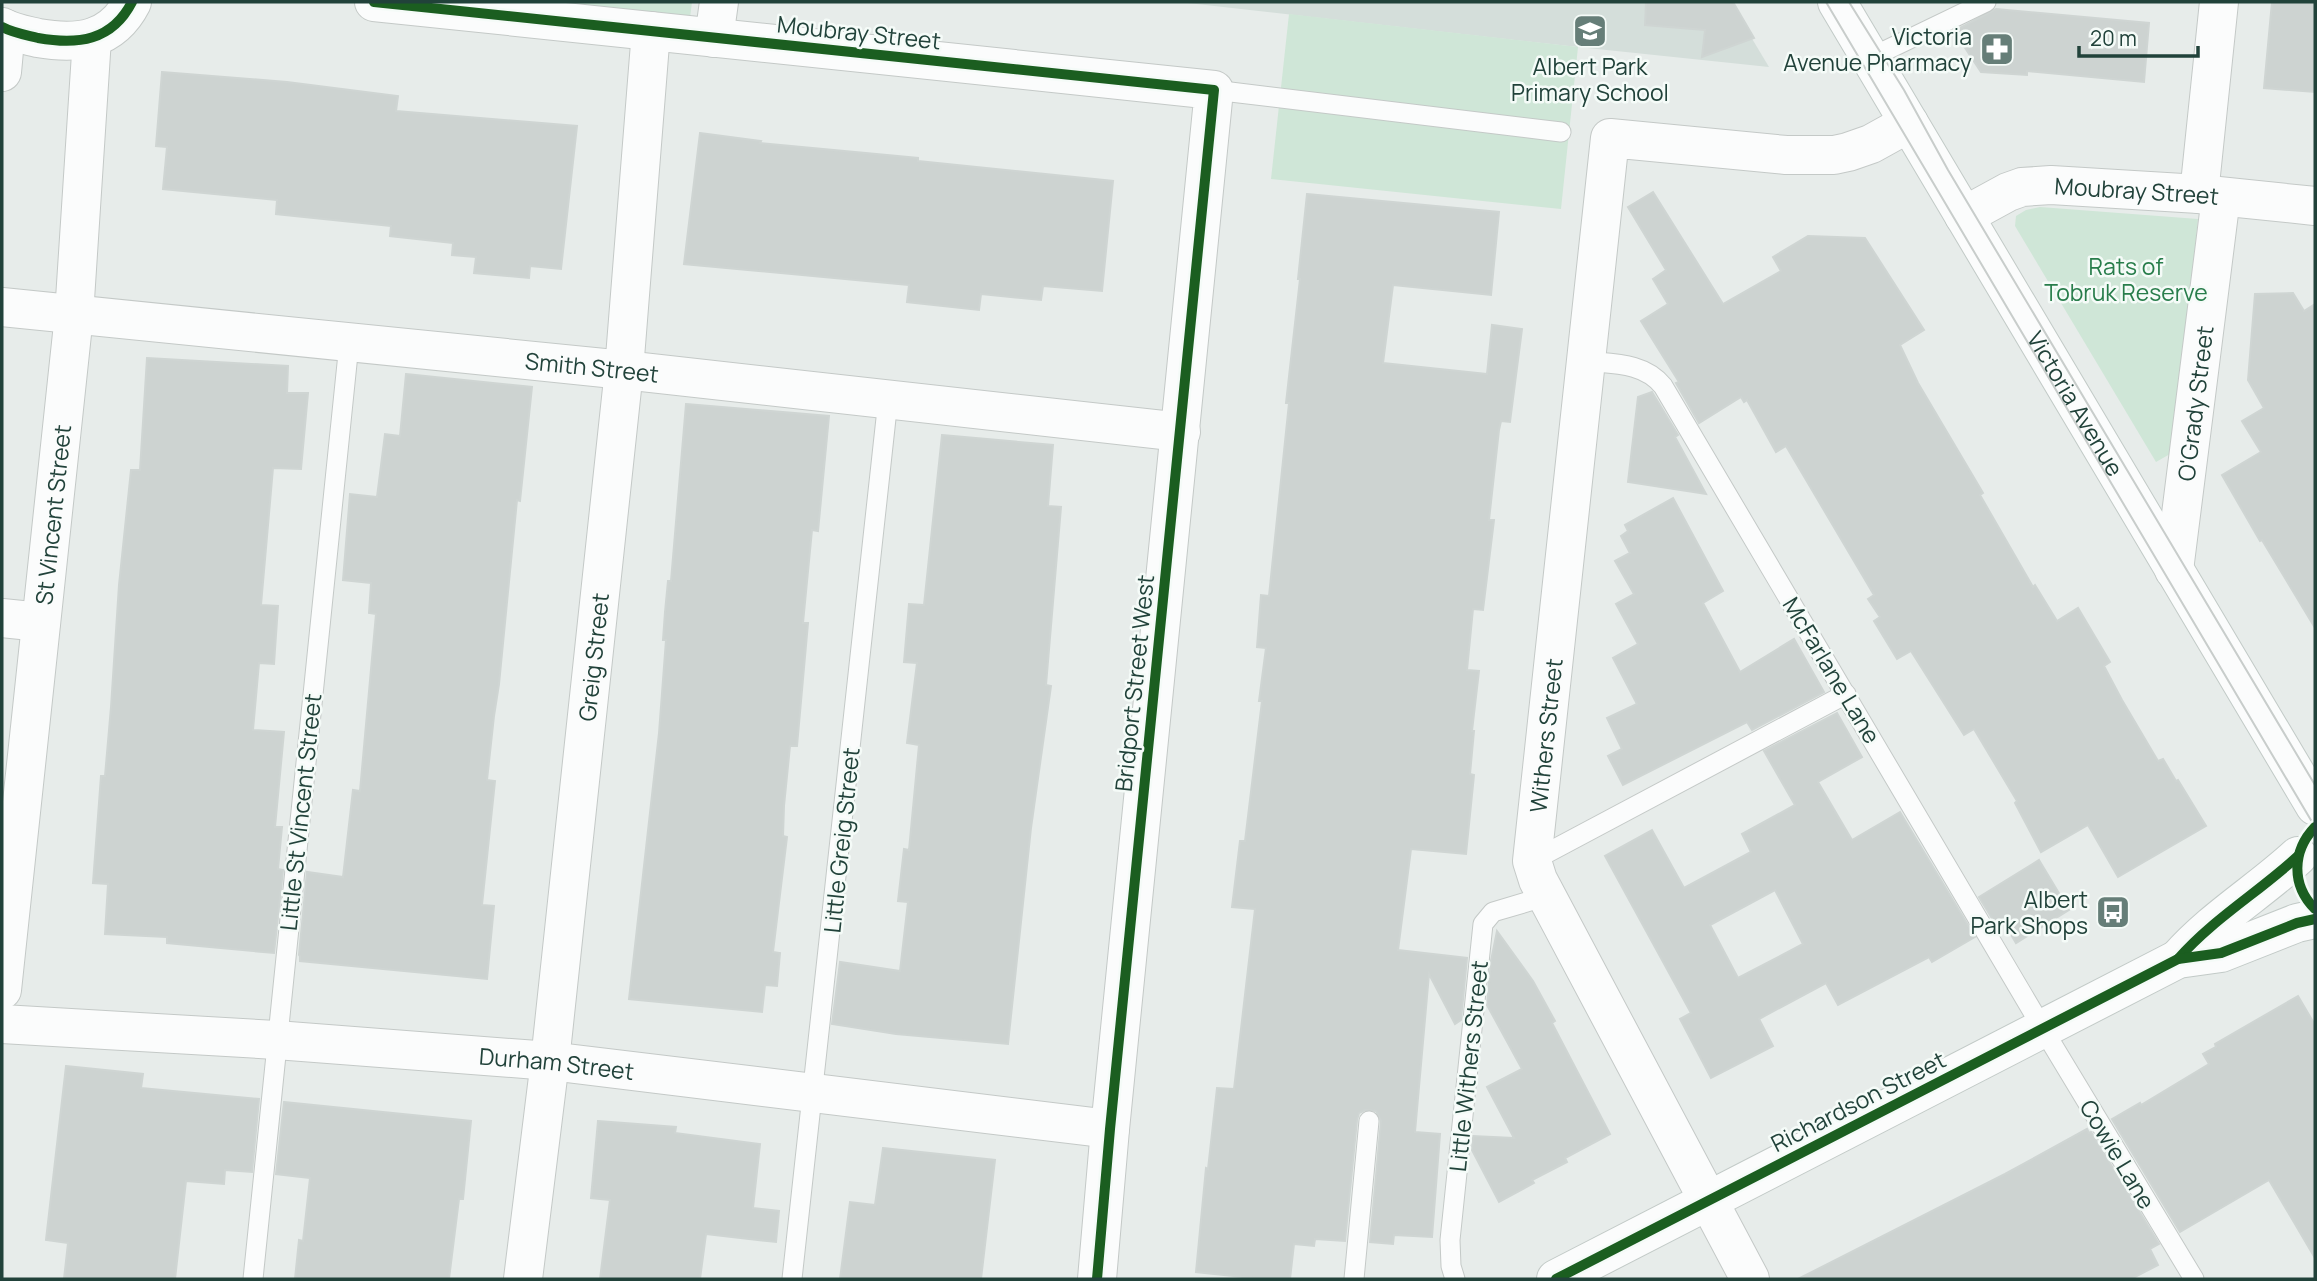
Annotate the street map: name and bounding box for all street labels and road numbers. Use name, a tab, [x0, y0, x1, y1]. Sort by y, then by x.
street label: Moubray Street	[776, 7, 942, 57]
street label: Moubray Street	[2054, 169, 2220, 212]
street label: O'Grady Street	[2169, 324, 2221, 483]
street label: Victoria Avenue	[2020, 325, 2131, 482]
street label: Smith Street	[524, 344, 660, 390]
street label: St Vincent Street	[27, 423, 78, 606]
street label: Bridport Street West	[1107, 573, 1161, 793]
street label: Greig Street	[570, 591, 616, 723]
street label: McFarlane Lane	[1776, 591, 1888, 749]
street label: Withers Street	[1521, 657, 1570, 814]
street label: Little St Vincent Street	[272, 692, 328, 932]
street label: Little Greig Street	[815, 746, 867, 934]
street label: Little Withers Street	[1441, 959, 1495, 1173]
street label: Durham Street	[478, 1040, 636, 1087]
street label: Richardson Street	[1765, 1043, 1951, 1159]
street label: Cowie Lane	[2073, 1093, 2163, 1215]

